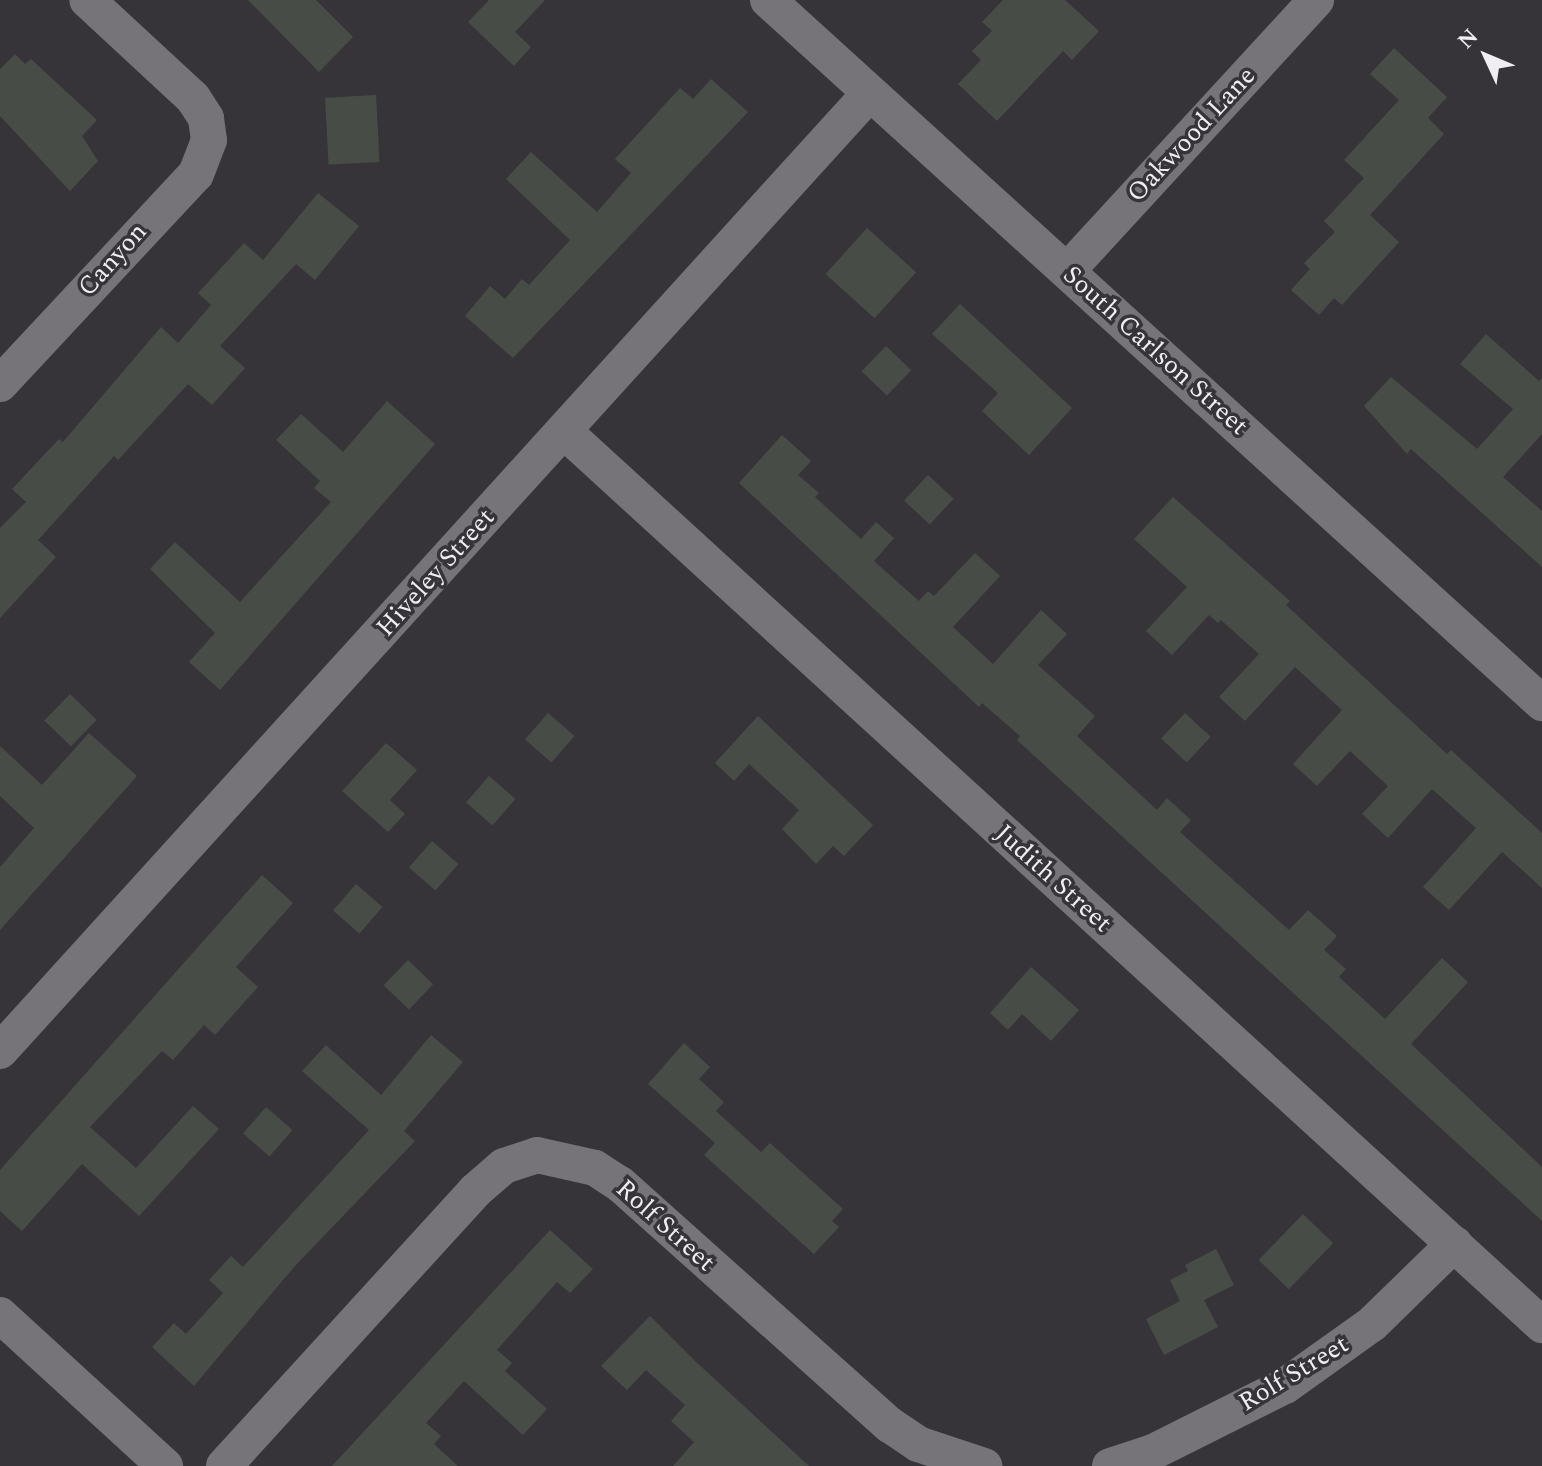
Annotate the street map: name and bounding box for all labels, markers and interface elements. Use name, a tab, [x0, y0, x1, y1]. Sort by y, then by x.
north arrow	[1446, 16, 1526, 96]
text: N	[1450, 21, 1486, 57]
street label: Oakwood Lane	[1121, 61, 1263, 209]
street label: Canyon	[72, 217, 154, 303]
street label: South Carlson Street	[1056, 260, 1254, 442]
street label: Hiveley Street	[370, 502, 502, 644]
street label: Judith Street	[988, 818, 1118, 940]
street label: Rolf Street	[609, 1173, 721, 1279]
street label: Rolf Street	[1233, 1329, 1355, 1419]

